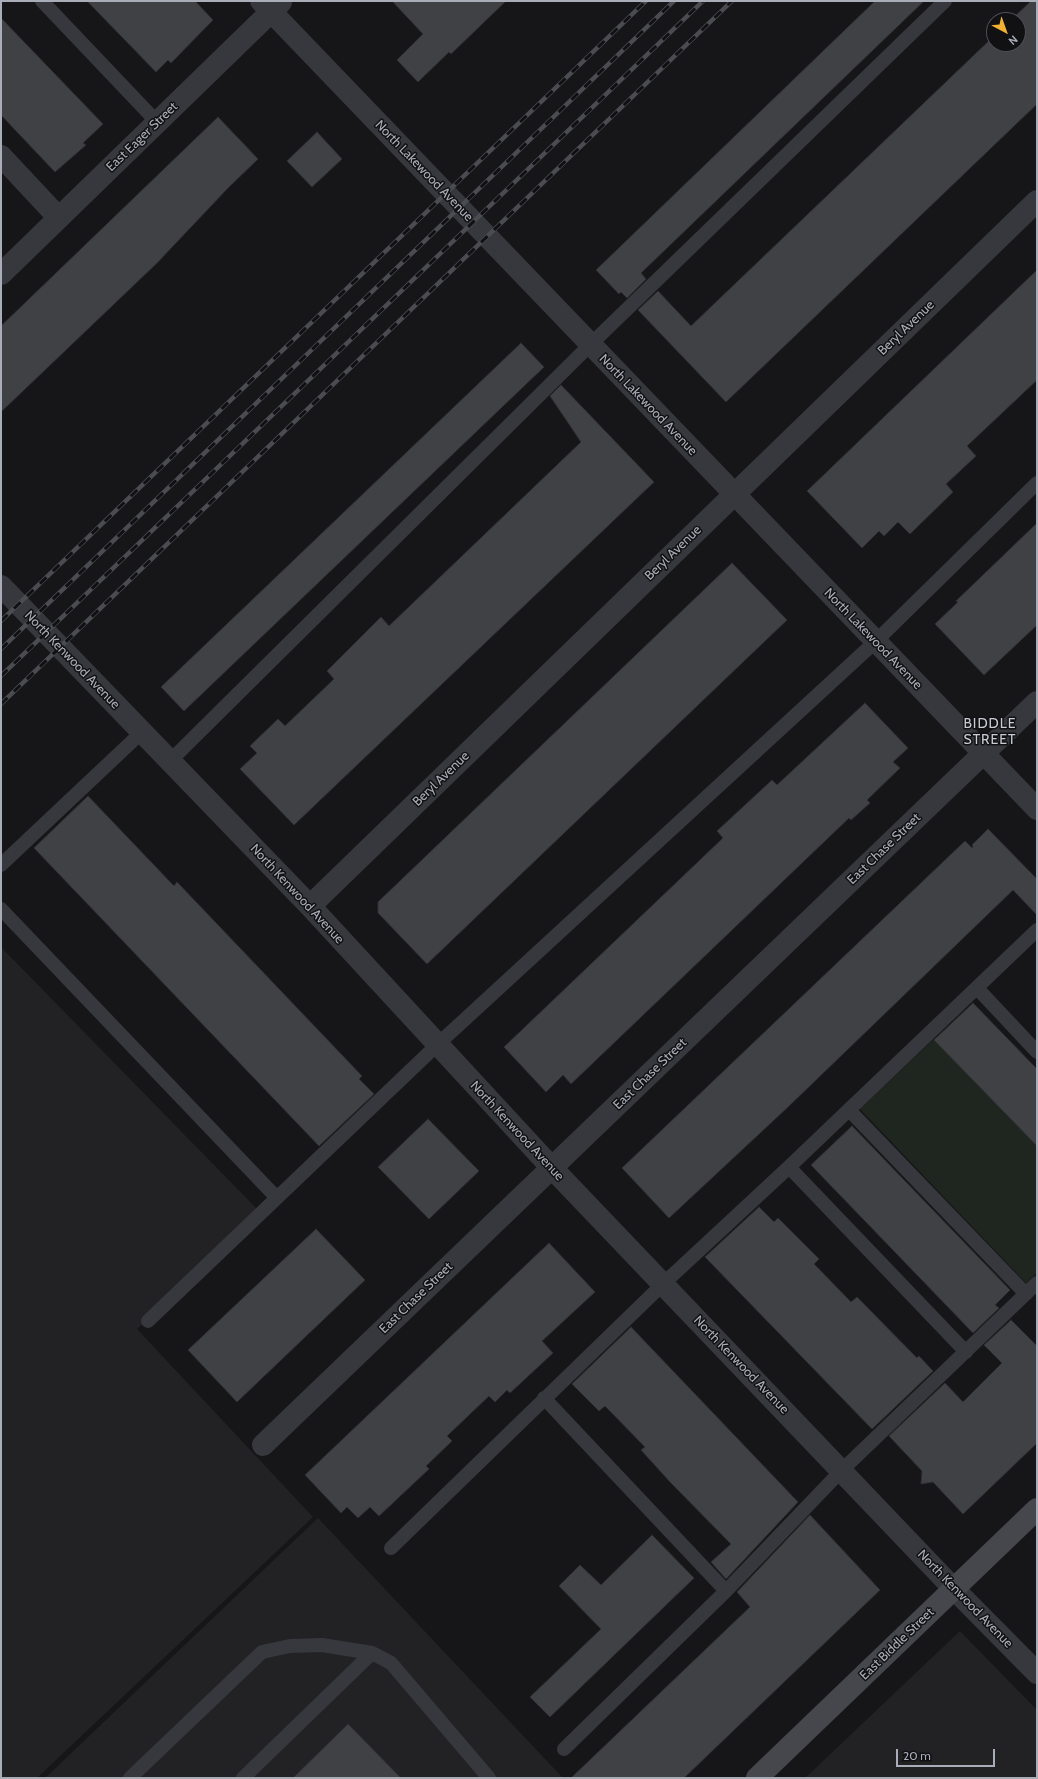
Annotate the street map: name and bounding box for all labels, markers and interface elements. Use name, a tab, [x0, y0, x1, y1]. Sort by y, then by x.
north arrow	[986, 12, 1026, 52]
text: N	[1006, 32, 1021, 48]
street label: East Eager Street	[103, 99, 181, 175]
street label: North Lakewood Avenue	[372, 117, 476, 225]
street label: Beryl Avenue	[875, 297, 937, 359]
street label: North Lakewood Avenue	[596, 351, 700, 459]
street label: Beryl Avenue	[642, 522, 704, 584]
street label: North Lakewood Avenue	[821, 585, 925, 693]
street label: North Kenwood Avenue	[21, 608, 123, 712]
district label: BIDDLE STREET	[963, 716, 1017, 748]
street label: Beryl Avenue	[410, 748, 472, 810]
street label: East Chase Street	[844, 810, 924, 888]
street label: North Kenwood Avenue	[247, 841, 347, 947]
street label: East Chase Street	[610, 1035, 690, 1113]
street label: North Kenwood Avenue	[467, 1078, 567, 1184]
street label: East Chase Street	[376, 1259, 456, 1337]
street label: North Kenwood Avenue	[690, 1313, 792, 1417]
street label: North Kenwood Avenue	[914, 1547, 1016, 1651]
street label: East Biddle Street	[857, 1605, 937, 1683]
scale bar	[898, 1741, 997, 1767]
text: 20 m	[903, 1748, 931, 1763]

